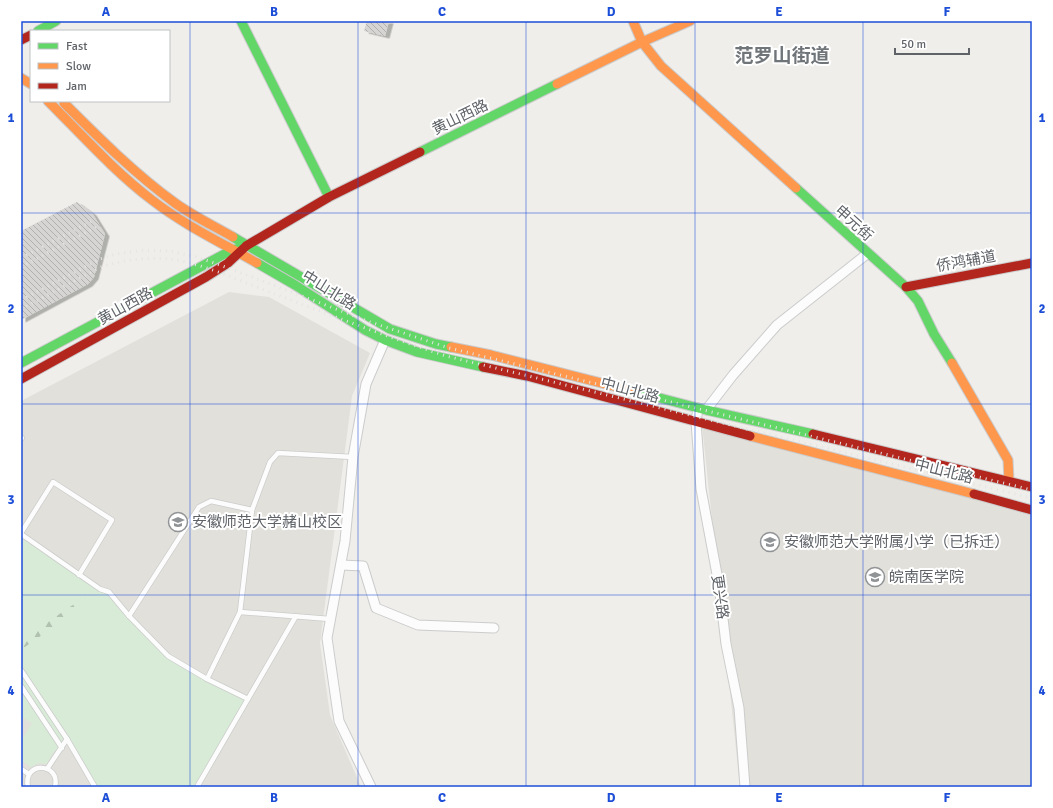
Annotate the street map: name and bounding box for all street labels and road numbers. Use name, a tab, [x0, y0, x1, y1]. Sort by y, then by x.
street label: 黄山西路	[429, 96, 491, 138]
street label: 申元街	[831, 201, 877, 245]
street label: 侨鸿辅道	[935, 247, 997, 275]
street label: 中山北路	[299, 266, 359, 314]
street label: 黄山西路	[94, 284, 156, 328]
street label: 中山北路	[599, 374, 661, 406]
street label: 中山北路	[913, 455, 975, 487]
street label: 更兴路	[708, 573, 732, 621]

